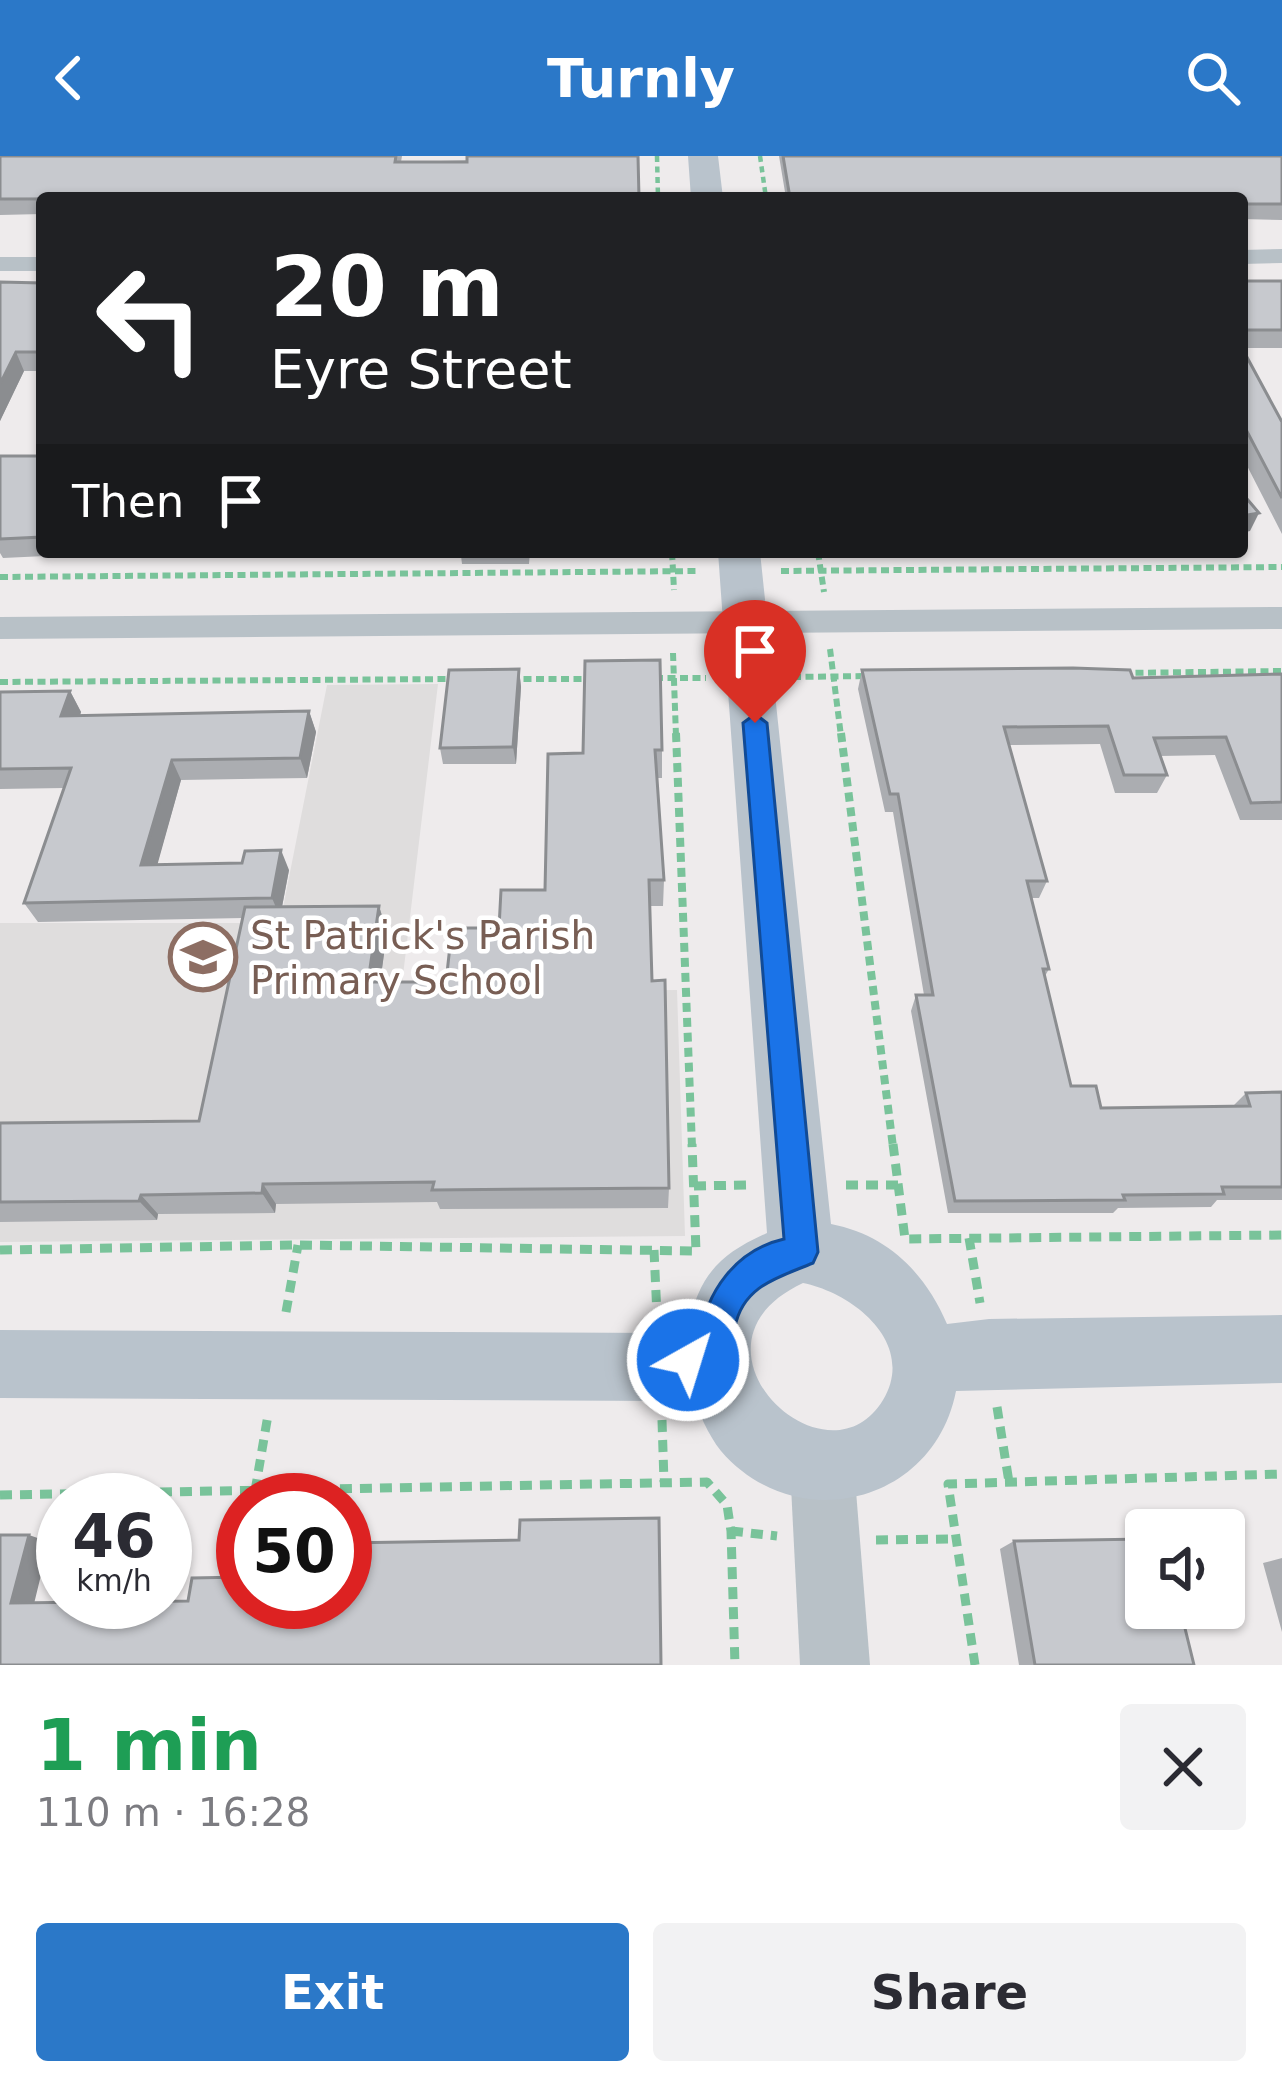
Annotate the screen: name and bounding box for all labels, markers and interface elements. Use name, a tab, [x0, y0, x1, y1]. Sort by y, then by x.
icon: back	[36, 45, 102, 111]
icon: search	[1180, 45, 1246, 111]
text: Turnly	[547, 47, 735, 110]
text: 20 m	[270, 238, 504, 336]
icon: left	[72, 240, 228, 396]
text: Eyre Street	[270, 338, 572, 401]
icon: arrive	[208, 468, 274, 534]
text: Then	[72, 475, 184, 528]
pin	[704, 600, 806, 723]
icon: arrive	[722, 618, 788, 684]
place label: St Patrick's Parish Primary School	[250, 913, 595, 1003]
school or university icon: St Patrick's Parish Primary School	[168, 922, 238, 992]
position arrow	[625, 1297, 751, 1423]
speed limit sign: 50	[216, 1473, 372, 1629]
text: 46	[72, 1501, 156, 1571]
map controls	[1125, 1509, 1245, 1629]
button: sound	[1125, 1509, 1245, 1629]
text: km/h	[76, 1563, 152, 1598]
text: 1 min	[36, 1703, 262, 1787]
button: close	[1120, 1704, 1246, 1830]
text: 110 m · 16:28	[36, 1790, 310, 1835]
button: Exit	[36, 1923, 629, 2061]
button: Share	[653, 1923, 1246, 2061]

